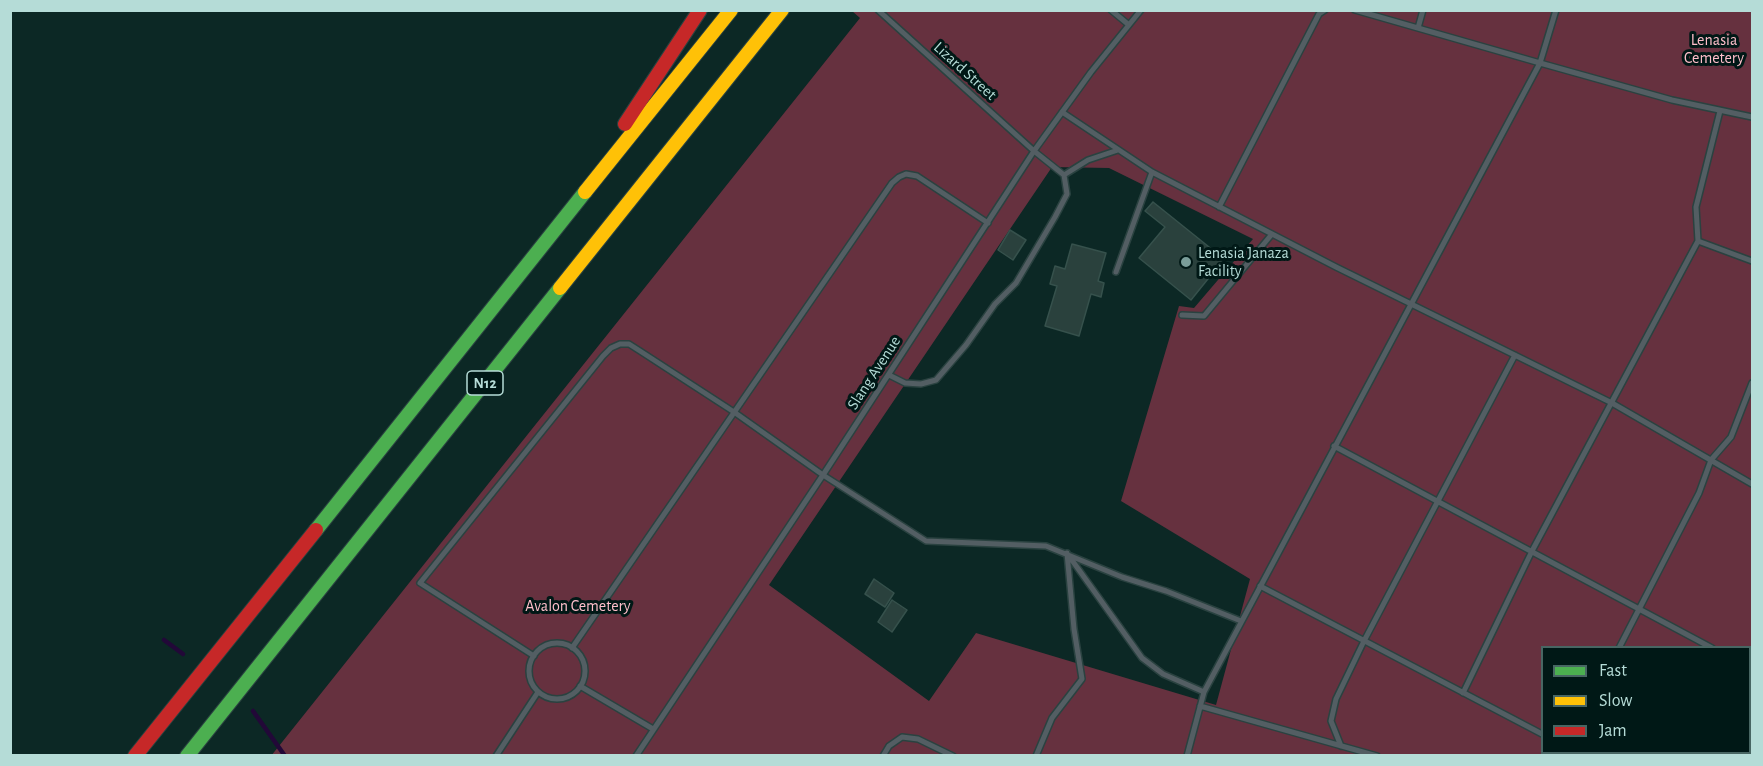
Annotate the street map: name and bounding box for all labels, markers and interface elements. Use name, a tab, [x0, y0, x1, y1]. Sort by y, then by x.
park label: Lenasia Cemetery	[1684, 30, 1744, 68]
street label: Lizard Street	[930, 38, 1000, 104]
place label: Lenasia Janaza Facility	[1198, 243, 1289, 281]
marker: Lenasia Janaza Facility	[1179, 255, 1193, 269]
street label: Slang Avenue	[843, 333, 905, 413]
road number: N12	[467, 371, 503, 395]
park label: Avalon Cemetery	[525, 596, 631, 616]
legend	[1541, 646, 1751, 754]
text: Fast	[1599, 662, 1627, 680]
text: Slow	[1599, 692, 1632, 710]
text: Jam	[1599, 722, 1627, 740]

